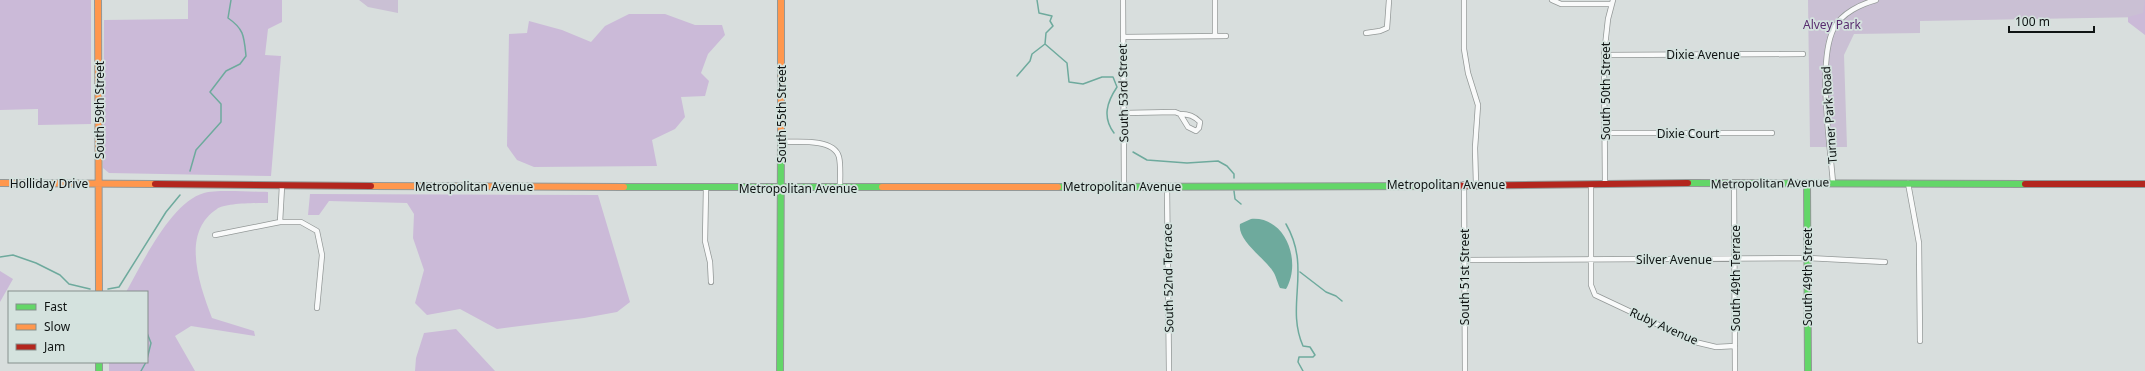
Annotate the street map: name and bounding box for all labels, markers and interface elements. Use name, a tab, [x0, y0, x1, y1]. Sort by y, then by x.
scale bar	[2009, 8, 2094, 34]
text: 100 m	[2015, 13, 2050, 30]
park label: Alvey Park	[1803, 16, 1862, 33]
street label: South 50th Street	[1597, 41, 1614, 140]
street label: South 53rd Street	[1114, 43, 1132, 142]
street label: Dixie Avenue	[1666, 46, 1740, 63]
street label: South 59th Street	[91, 60, 108, 159]
street label: South 55th Street	[773, 64, 790, 163]
street label: Turner Park Road	[1817, 66, 1841, 164]
street label: Dixie Court	[1657, 125, 1720, 142]
street label: Metropolitan Avenue	[1711, 173, 1830, 193]
street label: Holliday Drive	[10, 175, 88, 192]
street label: Metropolitan Avenue	[1387, 176, 1505, 193]
street label: Metropolitan Avenue	[415, 178, 533, 195]
street label: Metropolitan Avenue	[1063, 178, 1181, 195]
street label: Metropolitan Avenue	[739, 180, 857, 197]
street label: South 52nd Terrace	[1159, 223, 1177, 333]
street label: South 49th Terrace	[1727, 225, 1744, 331]
street label: South 49th Street	[1799, 227, 1816, 326]
street label: South 51st Street	[1456, 228, 1473, 325]
street label: Silver Avenue	[1636, 251, 1712, 268]
legend	[8, 291, 148, 363]
text: Fast	[44, 298, 68, 315]
street label: Ruby Avenue	[1627, 303, 1701, 349]
text: Slow	[44, 318, 71, 335]
text: Jam	[43, 338, 65, 355]

